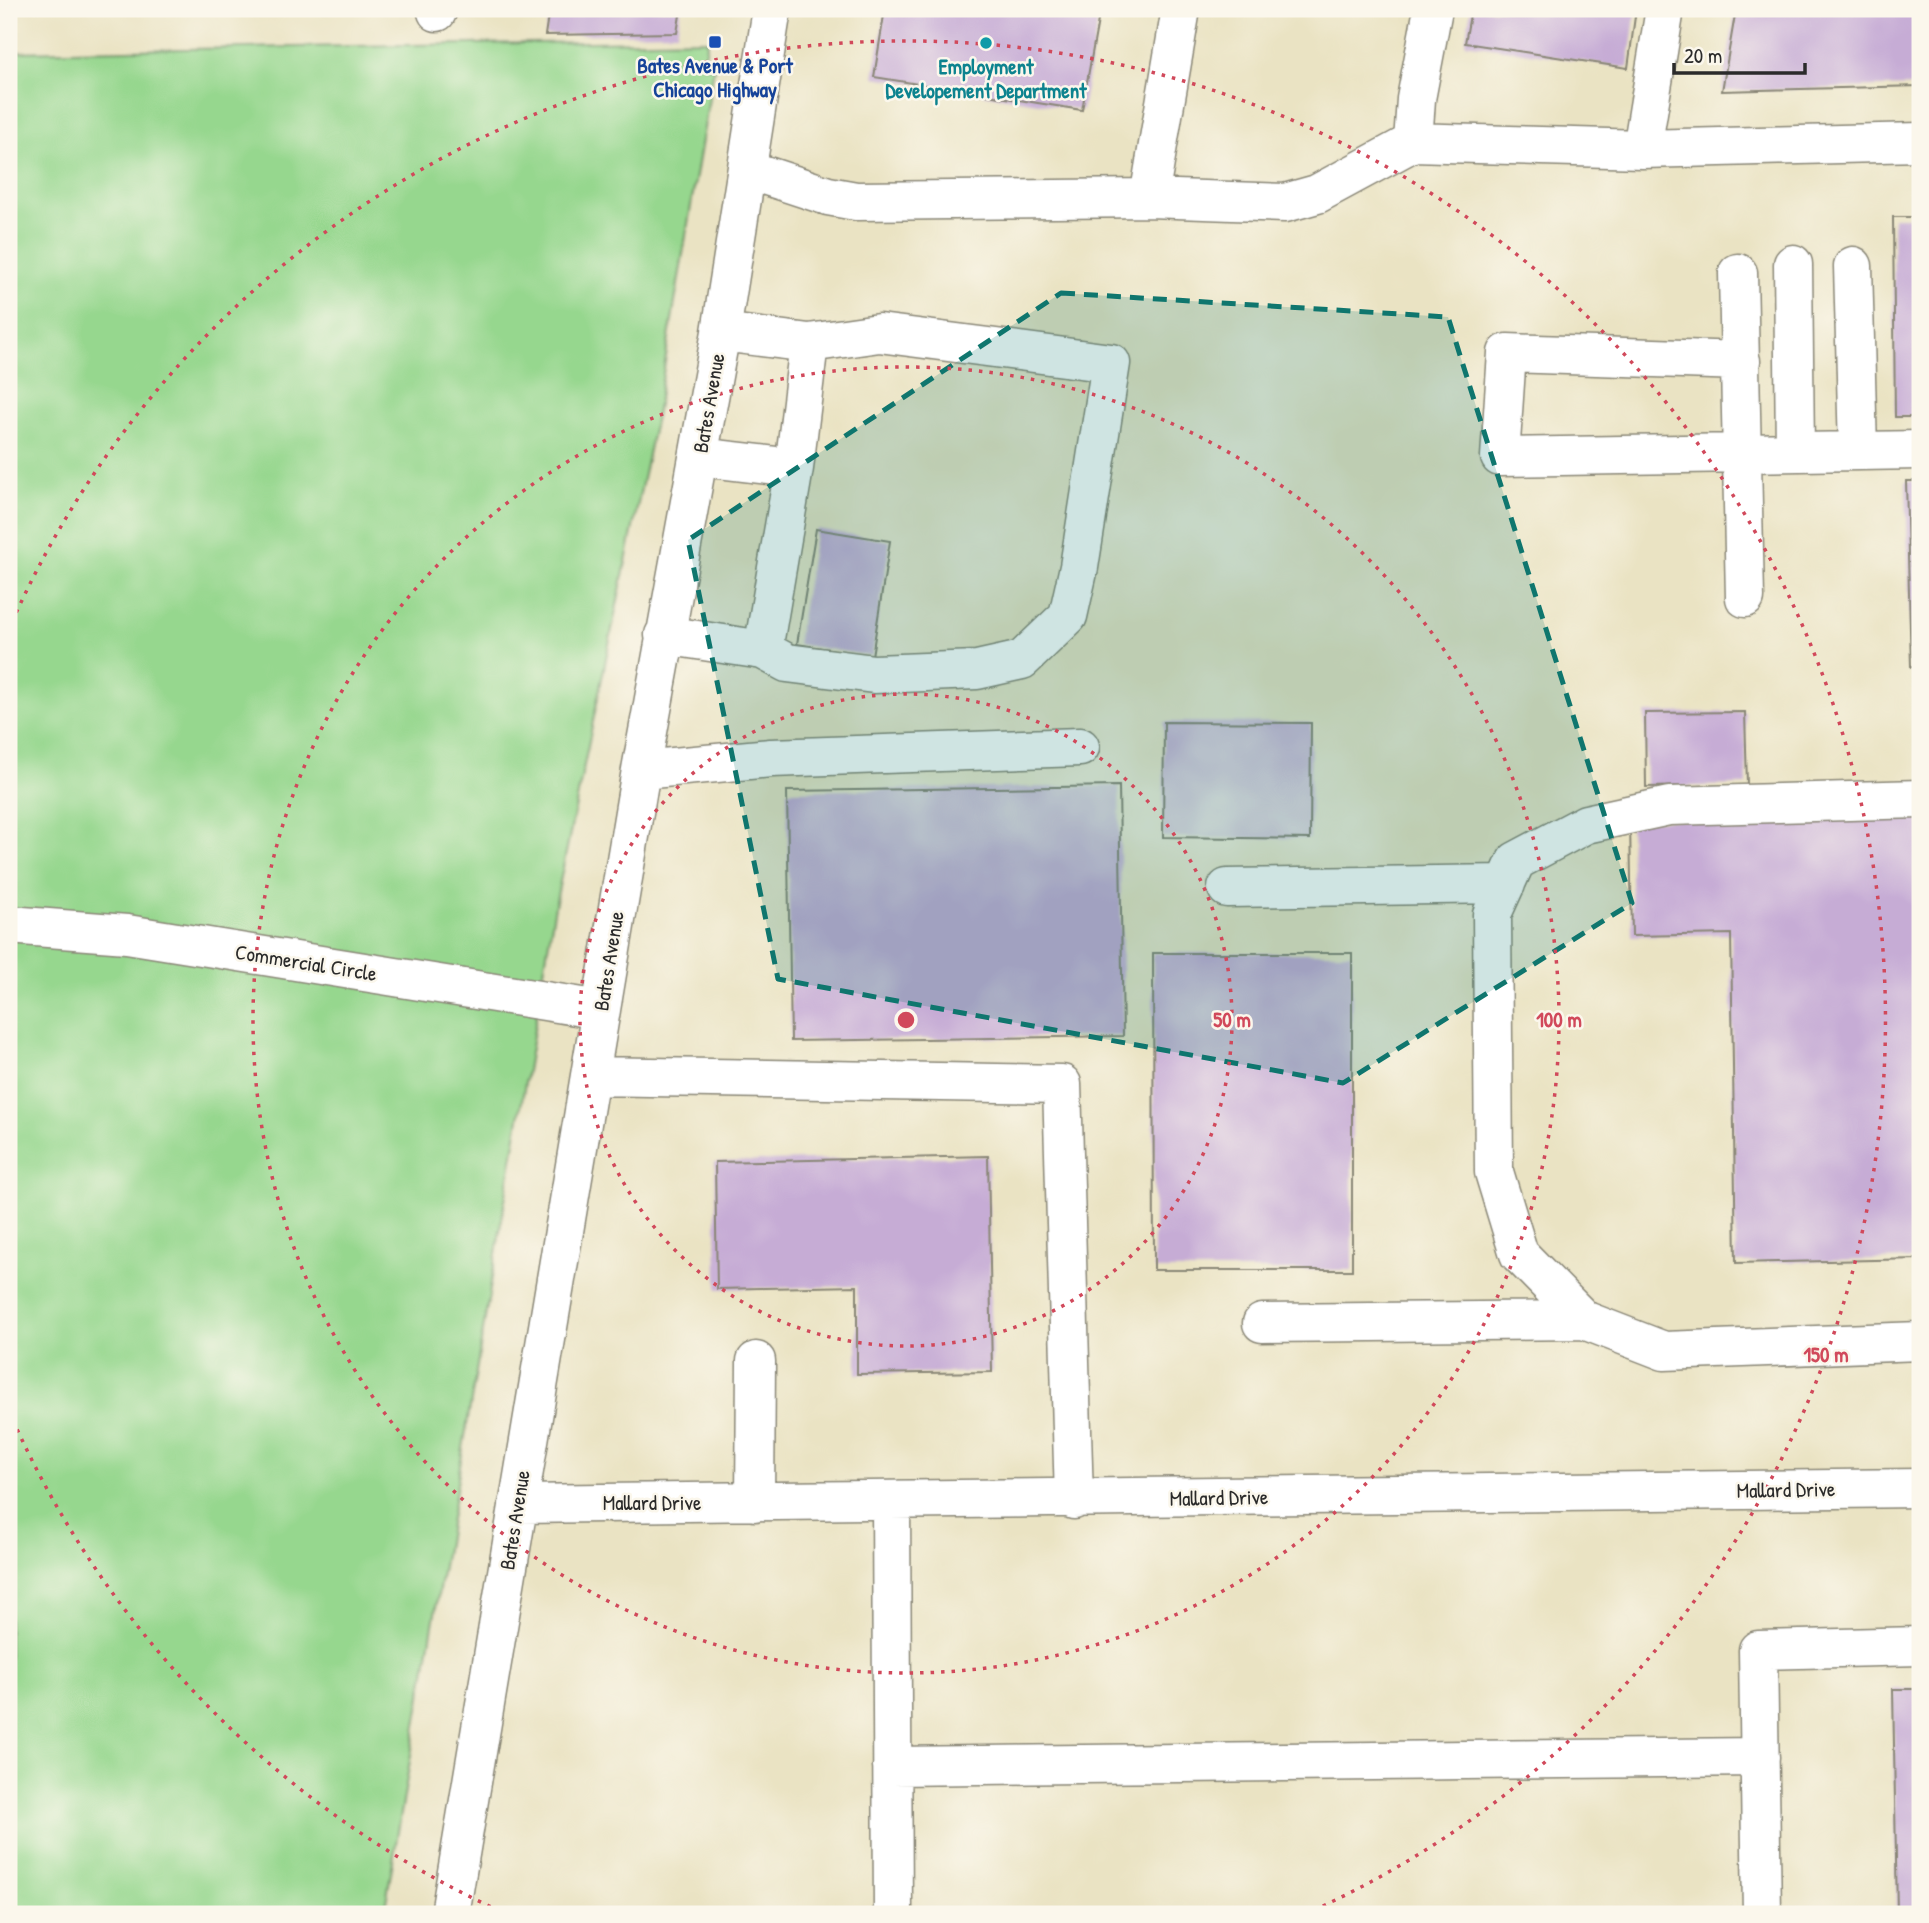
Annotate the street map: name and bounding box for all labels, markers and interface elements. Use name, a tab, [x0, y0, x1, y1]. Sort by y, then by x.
scale bar	[1674, 32, 1805, 76]
marker: Bates Avenue & Port Chicago Highway	[707, 34, 723, 50]
marker: Employment Developement Department	[978, 35, 994, 51]
text: 20 m	[1684, 41, 1722, 70]
place label: Bates Avenue & Port Chicago Highway	[637, 51, 793, 105]
place label: Employment Developement Department	[886, 52, 1087, 106]
street label: Bates Avenue	[685, 351, 732, 455]
street label: Bates Avenue	[586, 909, 631, 1013]
street label: Commercial Circle	[233, 937, 379, 988]
text: 50 m	[1213, 1005, 1251, 1034]
text: 100 m	[1536, 1005, 1582, 1034]
centre of rings	[894, 1008, 918, 1032]
text: 150 m	[1803, 1340, 1849, 1369]
street label: Bates Avenue	[492, 1468, 537, 1572]
street label: Mallard Drive	[1736, 1474, 1836, 1505]
street label: Mallard Drive	[1169, 1482, 1269, 1513]
street label: Mallard Drive	[603, 1488, 701, 1517]

